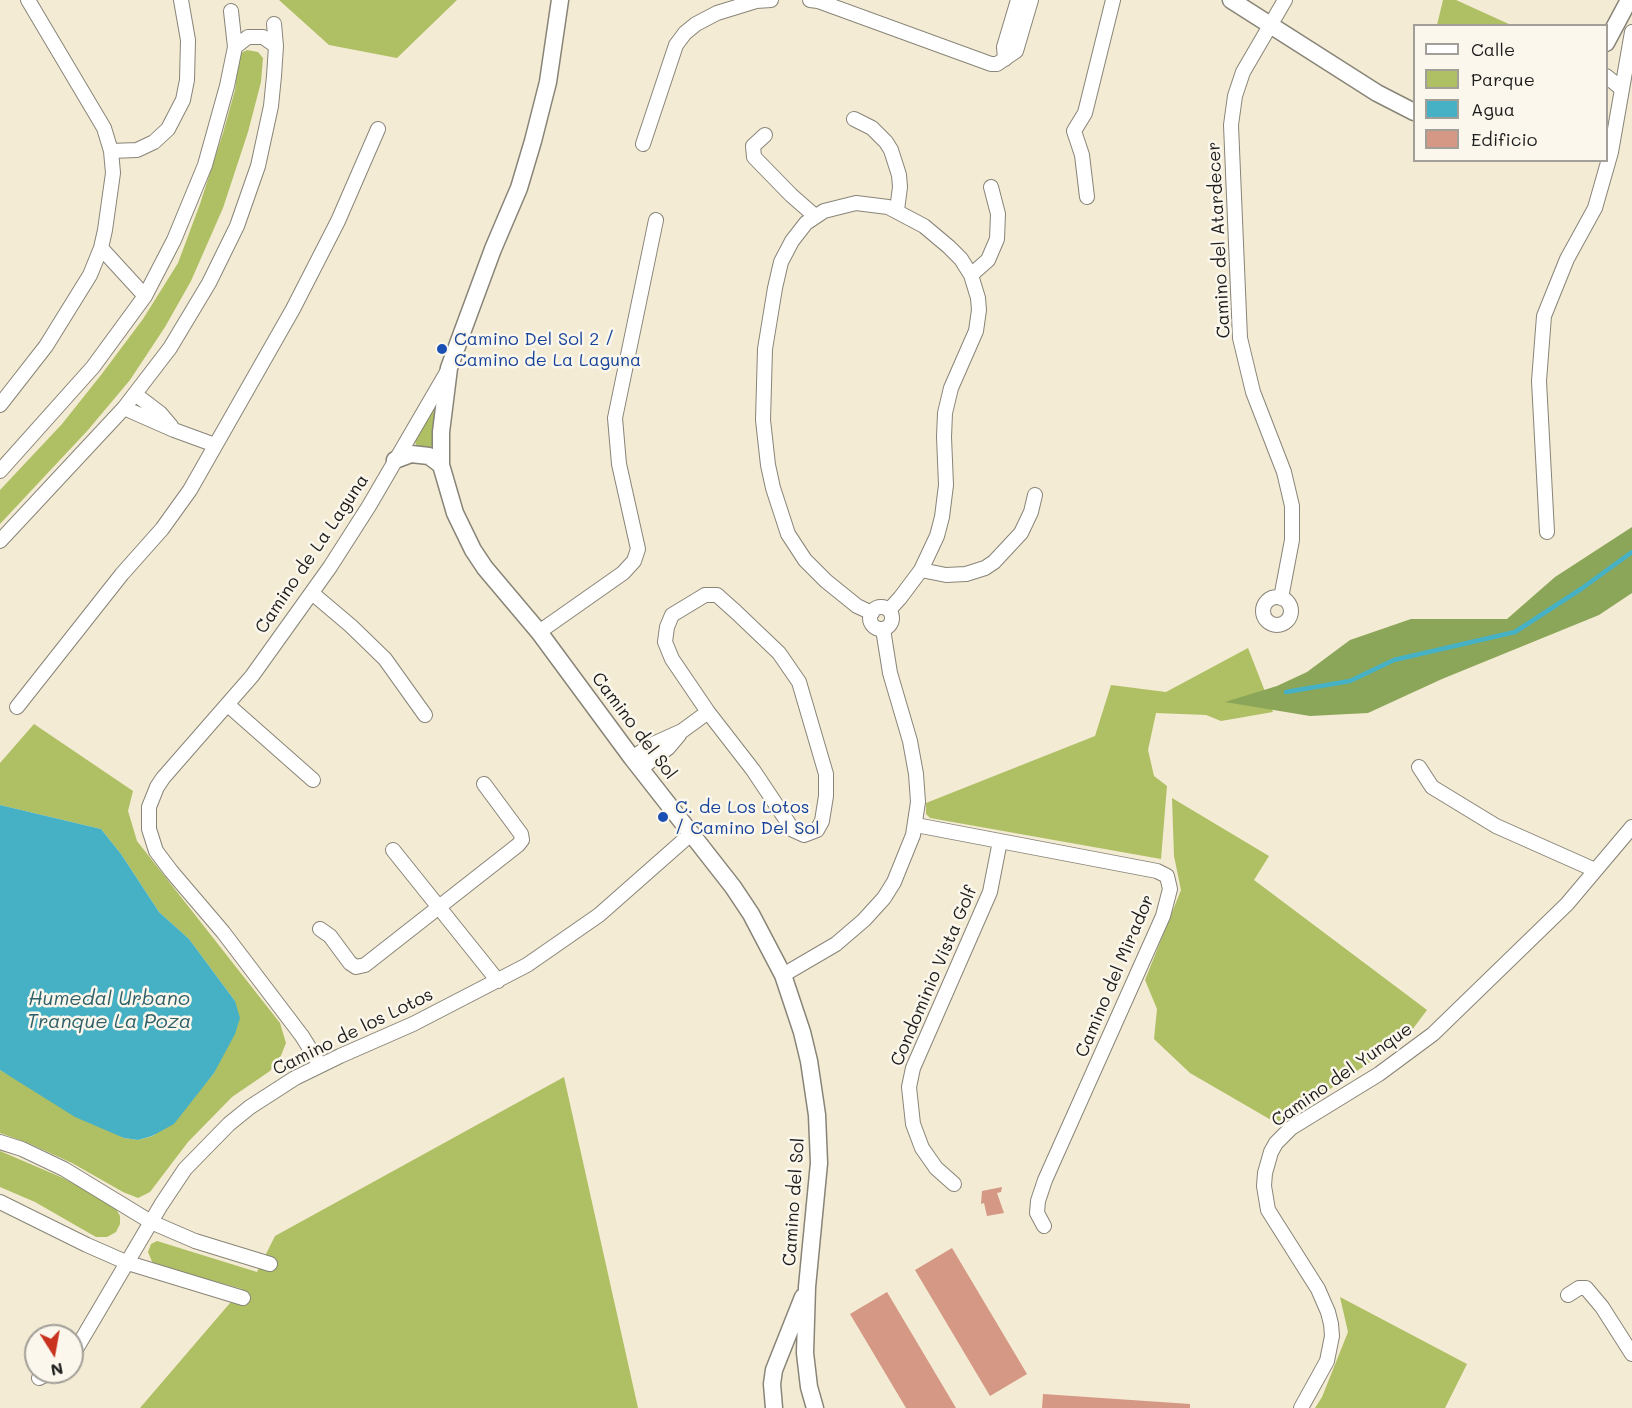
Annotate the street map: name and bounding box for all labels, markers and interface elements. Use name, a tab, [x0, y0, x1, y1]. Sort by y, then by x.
legend	[1413, 24, 1608, 162]
text: Calle	[1471, 37, 1515, 61]
text: Parque	[1471, 67, 1535, 91]
text: Agua	[1471, 97, 1515, 121]
text: Edificio	[1471, 127, 1538, 151]
street label: Camino del Atardecer	[1203, 141, 1235, 339]
place label: Camino Del Sol 2 / Camino de La Laguna	[454, 328, 641, 370]
marker: Camino Del Sol 2 / Camino de La Laguna	[435, 342, 449, 356]
street label: Camino de La Laguna	[251, 470, 373, 638]
street label: Camino del Sol	[587, 668, 681, 784]
place label: C. de Los Lotos / Camino Del Sol	[675, 796, 820, 838]
marker: C. de Los Lotos / Camino Del Sol	[656, 810, 670, 824]
street label: Condominio Vista Golf	[886, 883, 982, 1069]
street label: Camino del Mirador	[1071, 892, 1159, 1060]
street label: Camino de los Lotos	[269, 984, 437, 1080]
water label: Humedal Urbano Tranque La Poza	[27, 987, 191, 1034]
street label: Camino del Yunque	[1267, 1018, 1417, 1132]
street label: Camino del Sol	[779, 1137, 809, 1267]
north arrow	[24, 1324, 84, 1384]
text: N	[49, 1359, 65, 1382]

